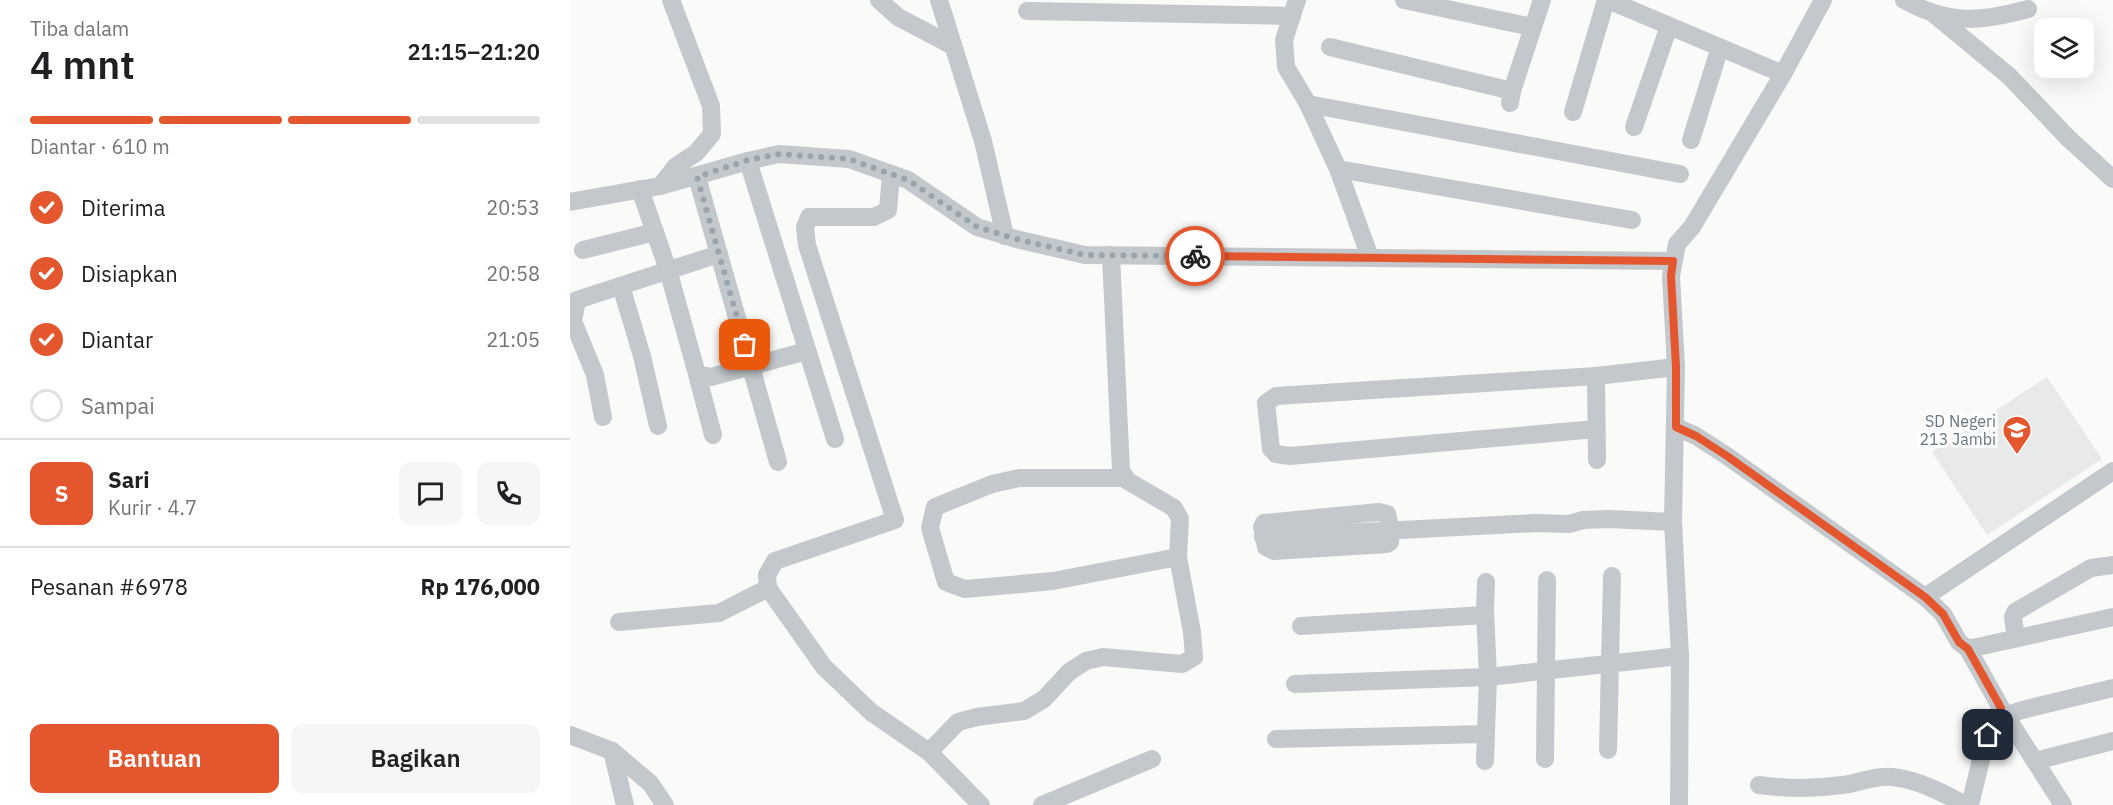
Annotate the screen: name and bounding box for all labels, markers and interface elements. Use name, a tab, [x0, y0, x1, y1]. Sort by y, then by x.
text: Tiba dalam	[30, 15, 129, 42]
map controls	[2034, 18, 2094, 78]
button: layers	[2034, 18, 2094, 78]
text: 21:15–21:20	[407, 37, 540, 66]
text: 4 mnt	[30, 39, 135, 90]
text: Diantar · 610 m	[30, 133, 170, 160]
icon: check	[30, 191, 63, 224]
text: Diterima	[81, 193, 166, 222]
text: 20:53	[486, 194, 540, 221]
courier	[1165, 226, 1225, 286]
icon: bike	[1179, 240, 1212, 273]
icon: check	[30, 257, 63, 290]
text: Disiapkan	[81, 259, 178, 288]
text: 20:58	[486, 260, 540, 287]
pin	[719, 319, 770, 370]
icon: check	[30, 323, 63, 356]
text: Diantar	[81, 325, 153, 354]
text: 21:05	[486, 326, 540, 353]
icon: bag	[728, 328, 761, 361]
text: Sampai	[81, 391, 155, 420]
place label: SD Negeri 213 Jambi	[1919, 411, 1996, 449]
school or university icon: SD Negeri 213 Jambi	[2001, 414, 2033, 456]
button: chat	[399, 462, 462, 525]
button: phone	[477, 462, 540, 525]
text: Sari	[108, 465, 149, 494]
text: S	[55, 479, 68, 508]
text: Kurir · 4.7	[108, 494, 197, 521]
text: Pesanan #6978	[30, 572, 188, 601]
text: Rp 176,000	[421, 572, 540, 601]
pin	[1962, 709, 2013, 760]
icon: home	[1971, 718, 2004, 751]
button: Bantuan	[30, 724, 279, 793]
button: Bagikan	[291, 724, 540, 793]

